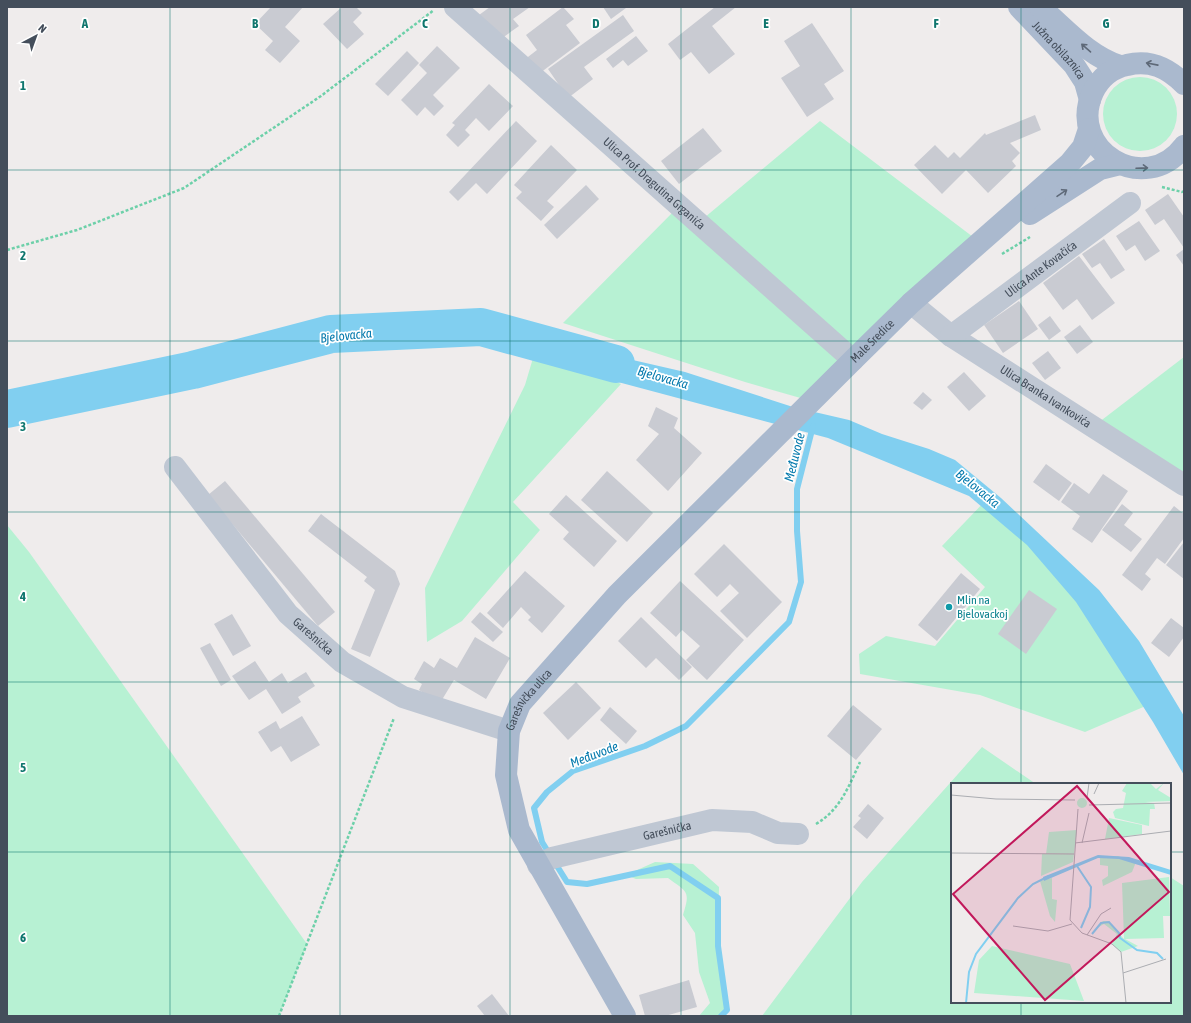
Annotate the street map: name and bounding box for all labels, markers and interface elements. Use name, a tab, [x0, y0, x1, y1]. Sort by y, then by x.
north arrow	[16, 16, 56, 56]
text: A	[81, 16, 89, 31]
text: B	[252, 16, 259, 31]
text: C	[422, 16, 428, 31]
text: D	[592, 16, 600, 31]
text: E	[763, 16, 769, 31]
text: F	[933, 16, 939, 31]
text: G	[1103, 16, 1110, 31]
street label: Južna obilaznica	[1029, 19, 1088, 82]
text: N	[36, 22, 49, 35]
one-way arrow	[1081, 43, 1092, 52]
one-way arrow	[1146, 60, 1159, 68]
text: 1	[20, 78, 26, 93]
street label: Ulica Prof. Dragutina Grganića	[600, 135, 708, 232]
one-way arrow	[1135, 164, 1148, 172]
one-way arrow	[1056, 189, 1068, 197]
street label: Ulica Ante Kovačića	[1002, 238, 1080, 300]
text: 2	[20, 248, 26, 263]
street label: Male Sredice	[847, 316, 897, 366]
water label: Bjelovacka	[319, 325, 373, 346]
street label: Ulica Branka Ivankovića	[997, 362, 1094, 431]
water label: Bjelovacka	[636, 363, 690, 392]
text: 3	[20, 419, 26, 434]
water label: Međuvode	[781, 431, 808, 483]
water label: Bjelovacka	[953, 466, 1003, 511]
text: 4	[19, 589, 26, 604]
place label: Mlin na Bjelovackoj	[957, 593, 1008, 621]
marker: Mlin na Bjelovackoj	[944, 602, 954, 612]
street label: Garešnička	[290, 615, 336, 658]
street label: Garešnička ulica	[503, 666, 555, 733]
water label: Međuvode	[568, 738, 620, 770]
text: 5	[20, 760, 26, 775]
inset map	[951, 783, 1171, 1003]
street label: Garešnička	[642, 818, 693, 843]
text: 6	[20, 930, 26, 945]

